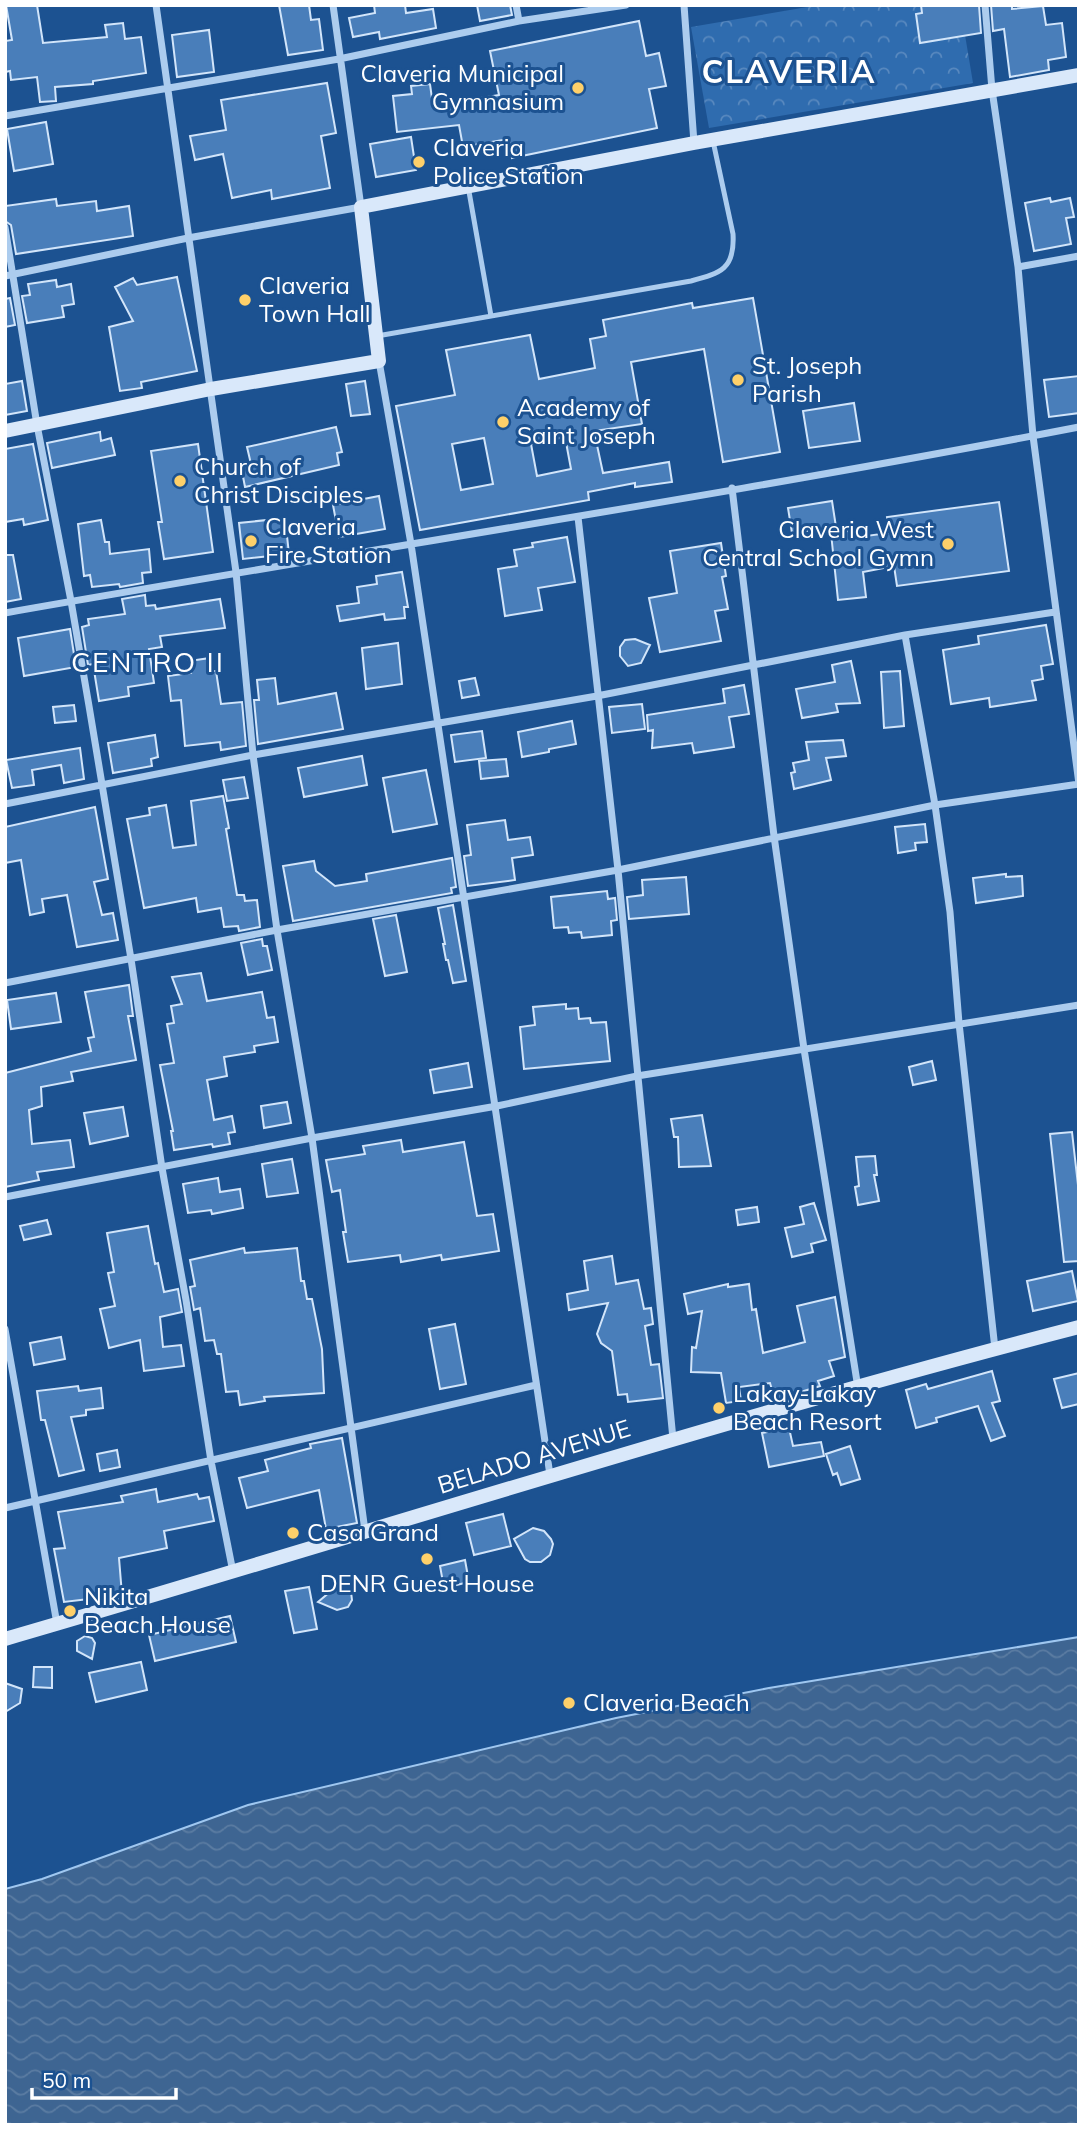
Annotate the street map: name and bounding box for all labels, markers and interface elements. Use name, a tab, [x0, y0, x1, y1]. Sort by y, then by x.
district label: CLAVERIA	[701, 51, 877, 91]
place label: Claveria Municipal Gymnasium	[361, 58, 564, 116]
marker: Claveria Municipal Gymnasium	[570, 80, 586, 96]
place label: Claveria Police Station	[433, 132, 584, 190]
marker: Claveria Police Station	[411, 154, 427, 170]
place label: Claveria Town Hall	[259, 270, 371, 328]
marker: Claveria Town Hall	[237, 292, 253, 308]
place label: St. Joseph Parish	[752, 350, 862, 408]
marker: St. Joseph Parish	[730, 372, 746, 388]
place label: Academy of Saint Joseph	[517, 392, 656, 450]
marker: Academy of Saint Joseph	[495, 414, 511, 430]
place label: Church of Christ Disciples	[194, 451, 364, 509]
marker: Church of Christ Disciples	[172, 473, 188, 489]
place label: Claveria Fire Station	[265, 511, 392, 569]
place label: Claveria West Central School Gymn	[702, 514, 934, 572]
marker: Claveria Fire Station	[243, 533, 259, 549]
marker: Claveria West Central School Gymn	[940, 536, 956, 552]
district label: CENTRO II	[71, 644, 225, 679]
place label: Lakay-Lakay Beach Resort	[733, 1378, 882, 1436]
marker: Lakay-Lakay Beach Resort	[711, 1400, 727, 1416]
street label: BELADO AVENUE	[434, 1412, 634, 1500]
place label: Casa Grand	[307, 1517, 439, 1547]
marker: Casa Grand	[285, 1525, 301, 1541]
marker: DENR Guest House	[419, 1551, 435, 1567]
place label: DENR Guest House	[320, 1568, 534, 1598]
place label: Nikita Beach House	[84, 1581, 231, 1639]
marker: Nikita Beach House	[62, 1603, 78, 1619]
place label: Claveria Beach	[583, 1687, 750, 1717]
marker: Claveria Beach	[561, 1695, 577, 1711]
scale bar	[32, 2056, 175, 2100]
text: 50 m	[42, 2067, 91, 2093]

